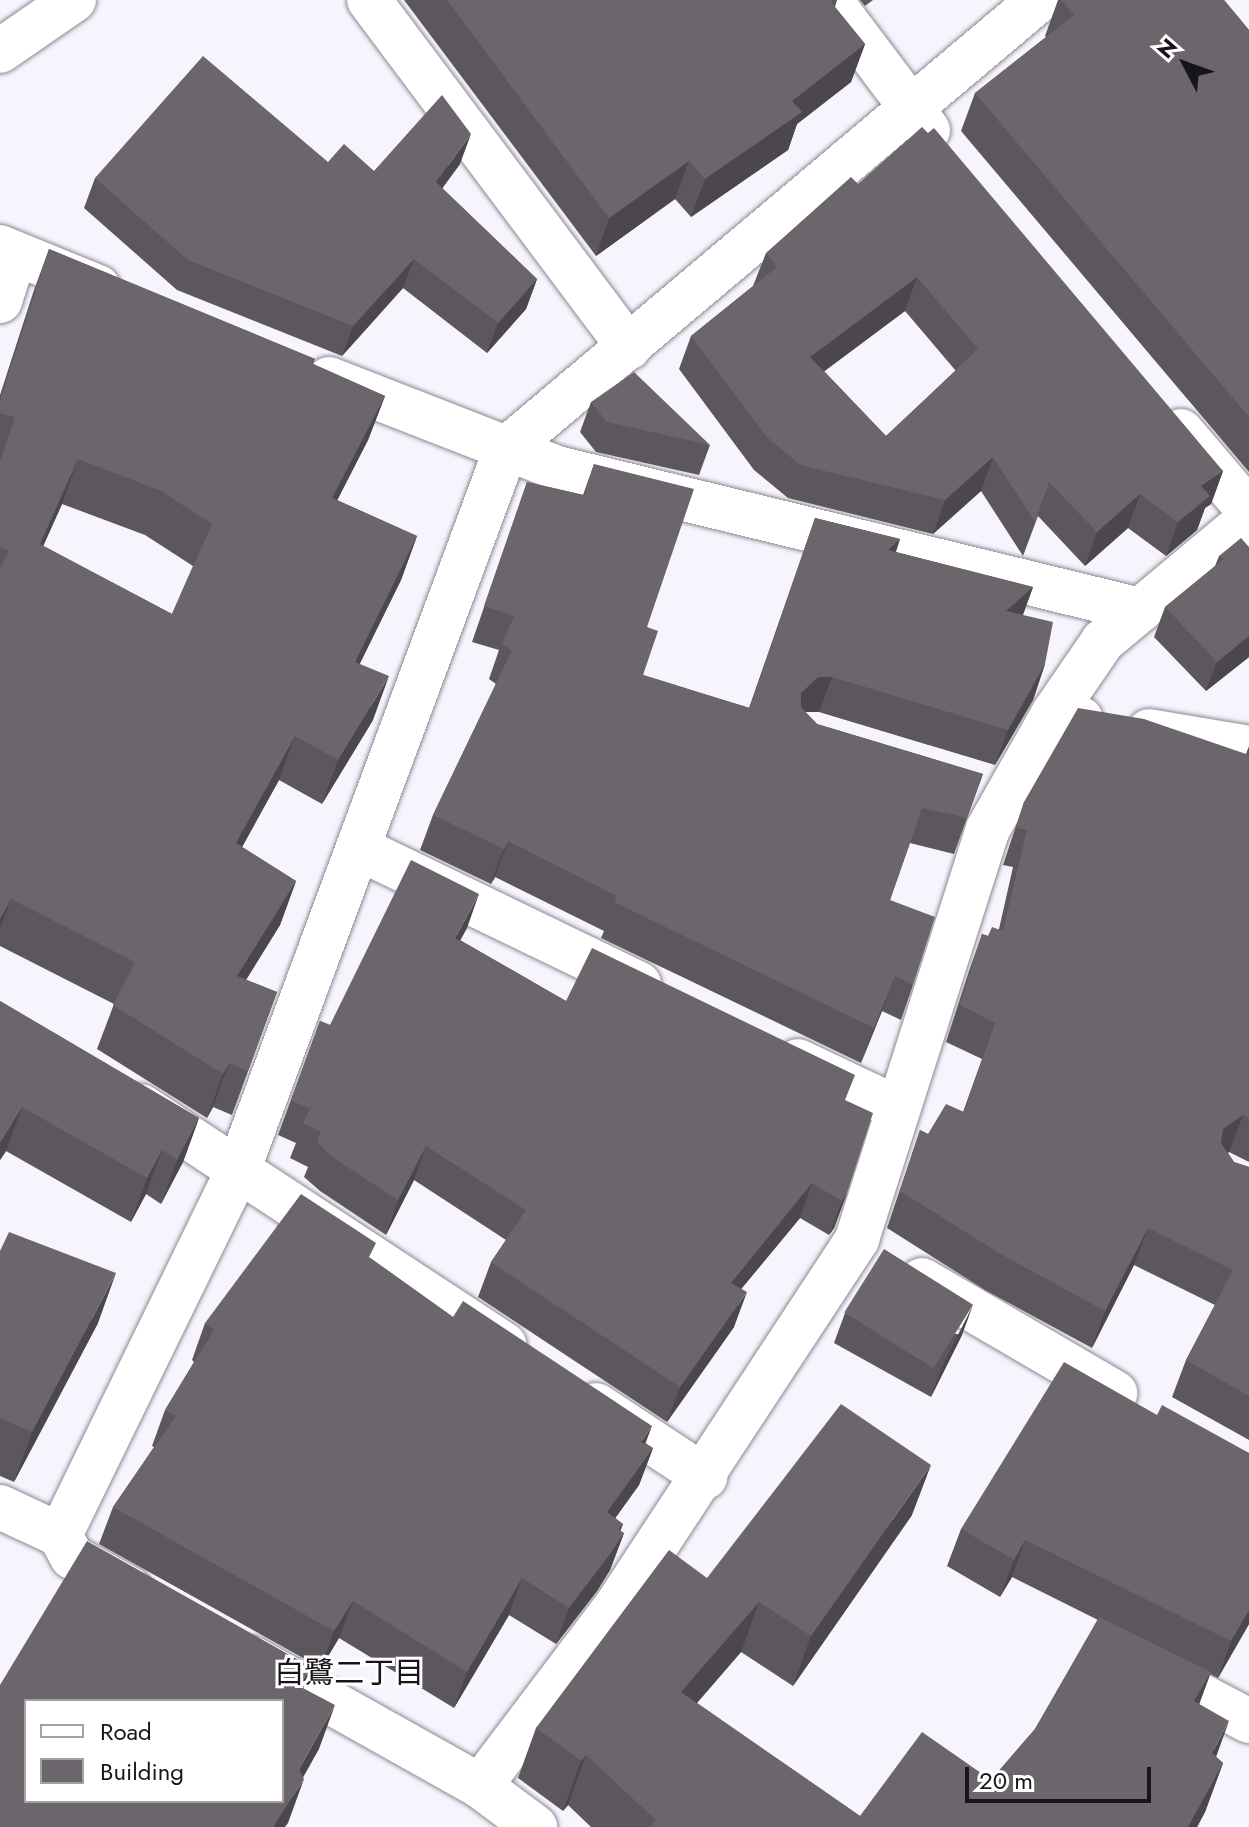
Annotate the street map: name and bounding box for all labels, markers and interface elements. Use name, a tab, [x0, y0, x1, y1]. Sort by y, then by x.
north arrow	[1145, 24, 1225, 104]
text: N	[1149, 31, 1185, 65]
district label: 白鷺二丁目	[274, 1655, 424, 1691]
legend	[24, 1699, 284, 1803]
text: Road	[100, 1714, 152, 1749]
scale bar	[969, 1751, 1155, 1801]
text: Building	[100, 1754, 184, 1789]
text: 20 m	[979, 1763, 1033, 1798]

